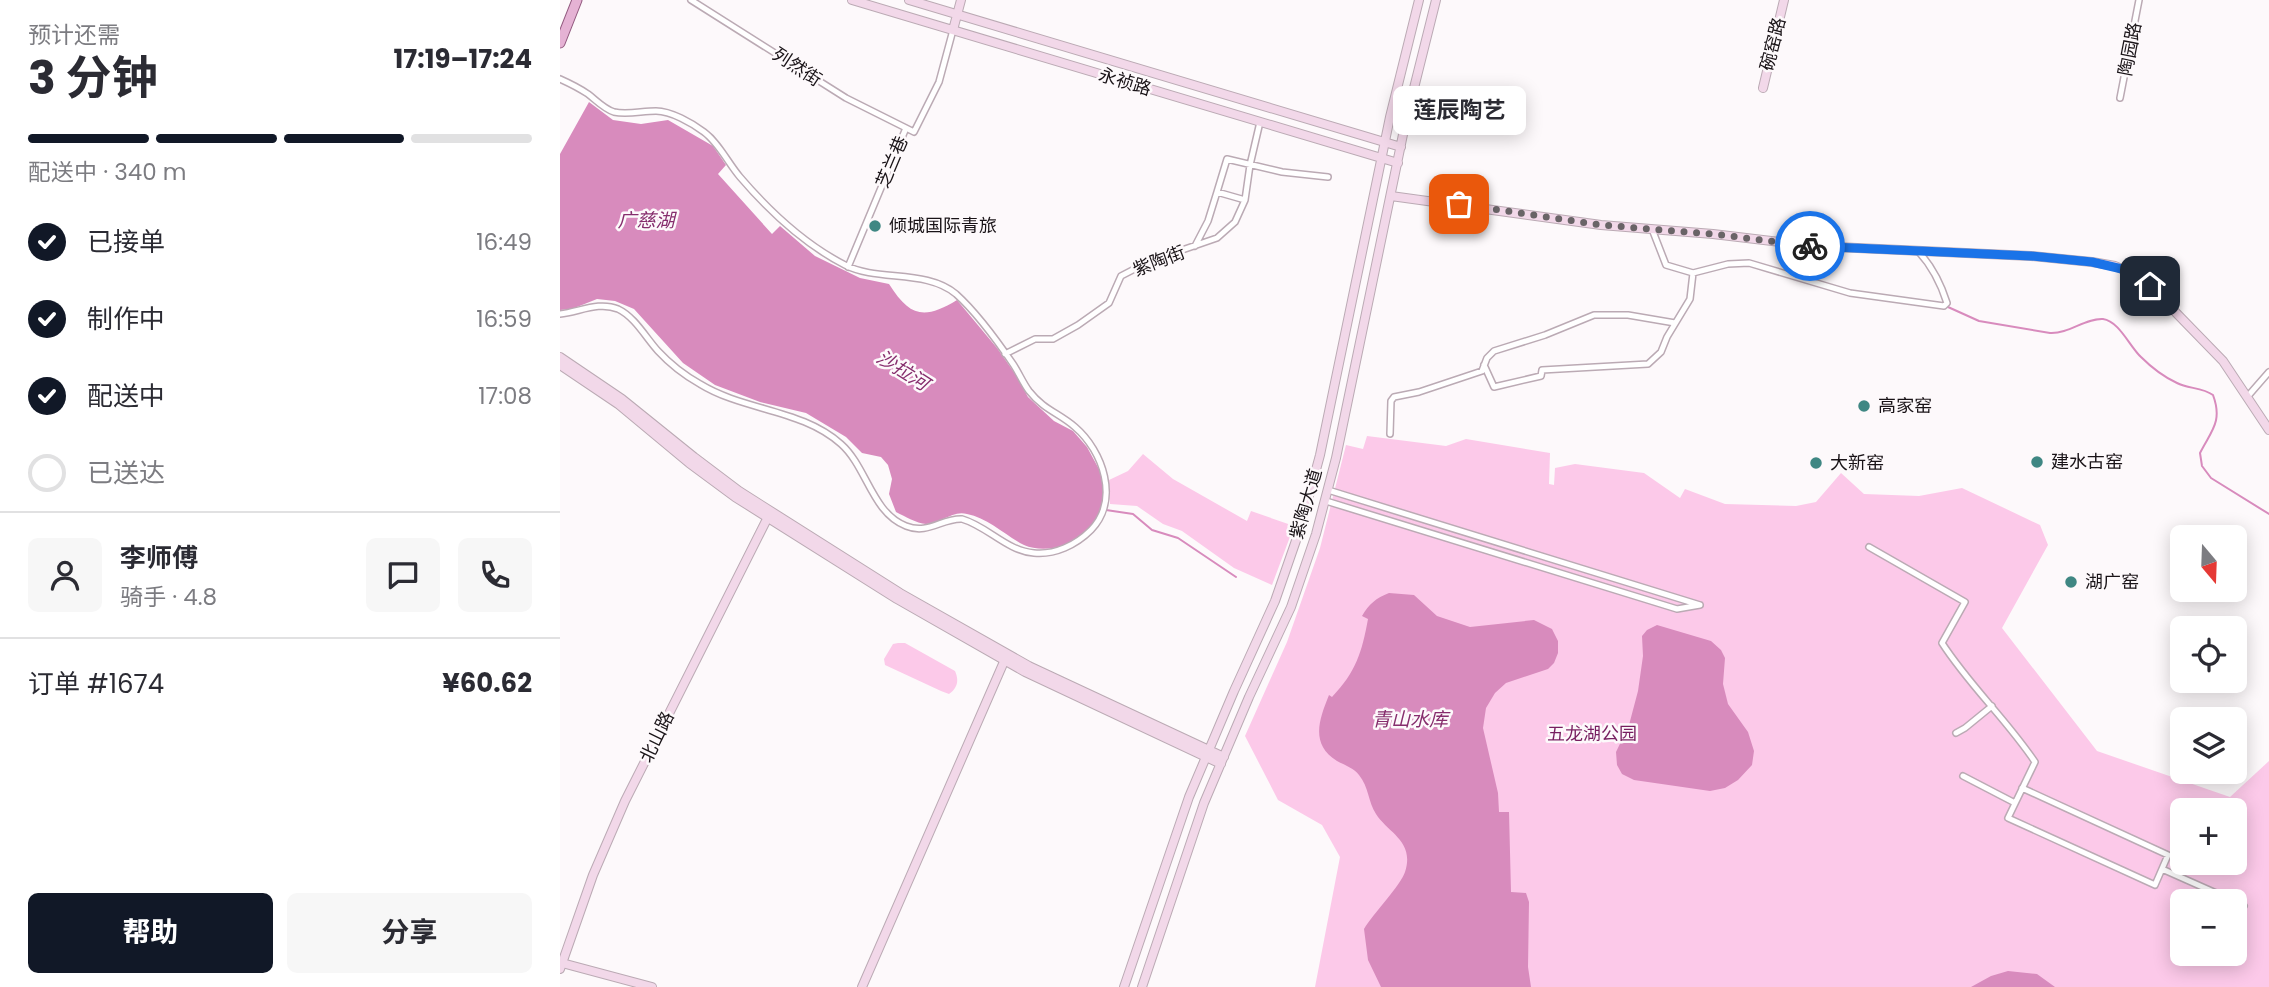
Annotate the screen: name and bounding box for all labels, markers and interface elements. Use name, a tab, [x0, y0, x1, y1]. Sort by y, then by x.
street label: 碗窑路	[1754, 15, 1791, 73]
text: 预计还需	[28, 19, 120, 51]
street label: 陶园路	[2112, 20, 2147, 78]
text: 17:19–17:24	[394, 41, 532, 77]
street label: 列然街	[768, 41, 827, 92]
text: 3 分钟	[28, 46, 158, 110]
street label: 永祯路	[1096, 62, 1155, 101]
callout: 莲辰陶艺	[1392, 85, 1525, 134]
text: 莲辰陶艺	[1414, 94, 1506, 126]
street label: 芝兰巷	[869, 132, 914, 192]
text: 配送中 · 340 m	[28, 156, 186, 188]
pin	[1429, 174, 1489, 234]
icon: bag	[1440, 185, 1478, 223]
water label: 广慈湖	[617, 207, 677, 234]
courier	[1775, 211, 1845, 281]
place label: 倾城国际青旅	[889, 213, 997, 238]
marker: 倾城国际青旅	[867, 218, 883, 234]
icon: check	[28, 223, 66, 261]
text: 已接单	[87, 224, 165, 260]
text: 16:49	[476, 226, 532, 258]
icon: bike	[1791, 227, 1829, 265]
street label: 紫陶街	[1129, 239, 1189, 282]
pin	[2120, 256, 2180, 316]
icon: home	[2131, 267, 2169, 305]
icon: check	[28, 300, 66, 338]
text: 制作中	[87, 301, 165, 337]
text: 16:59	[476, 303, 532, 335]
water label: 沙拉河	[871, 344, 937, 399]
icon: check	[28, 377, 66, 415]
text: 配送中	[87, 378, 165, 414]
text: 17:08	[478, 380, 532, 412]
place label: 高家窑	[1878, 393, 1932, 418]
marker: 高家窑	[1856, 398, 1872, 414]
place label: 建水古窑	[2051, 449, 2123, 474]
place label: 大新窑	[1830, 450, 1884, 475]
marker: 建水古窑	[2029, 454, 2045, 470]
text: 已送达	[87, 455, 165, 491]
marker: 大新窑	[1808, 455, 1824, 471]
street label: 紫陶大道	[1284, 466, 1327, 542]
north arrow	[2170, 525, 2247, 602]
map controls	[2170, 525, 2247, 966]
button: person	[28, 538, 102, 612]
button: chat	[366, 538, 440, 612]
button: phone	[458, 538, 532, 612]
text: 李师傅	[120, 540, 198, 576]
place label: 湖广窑	[2085, 569, 2139, 594]
marker: 湖广窑	[2063, 574, 2079, 590]
text: 骑手 · 4.8	[120, 581, 217, 613]
button: locate	[2170, 616, 2247, 693]
text: ¥60.62	[442, 665, 532, 701]
text: 订单 #1674	[28, 666, 164, 702]
water label: 青山水库	[1372, 706, 1451, 733]
street label: 北山路	[633, 707, 680, 767]
button: layers	[2170, 707, 2247, 784]
park label: 五龙湖公园	[1547, 721, 1637, 746]
button: +	[2170, 798, 2247, 875]
button: −	[2170, 889, 2247, 966]
button: 帮助	[28, 893, 273, 973]
button: 分享	[287, 893, 532, 973]

